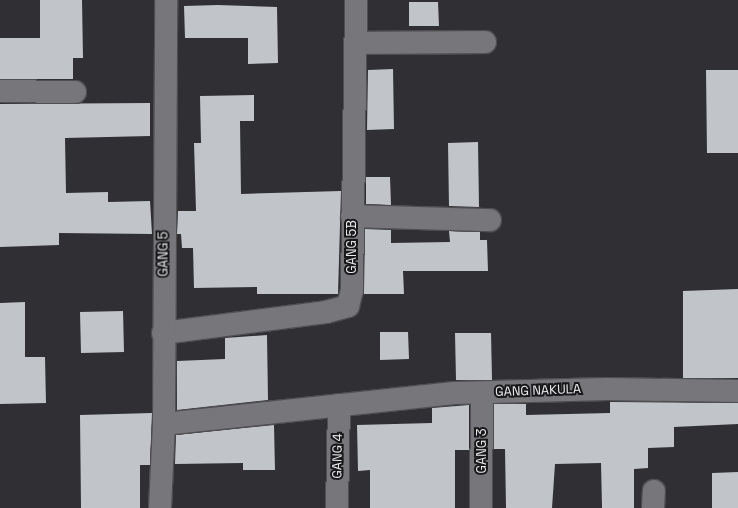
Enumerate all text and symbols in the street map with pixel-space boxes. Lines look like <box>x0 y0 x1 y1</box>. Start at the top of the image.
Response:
street label: GANG 5B <box>344 220 360 274</box>
street label: GANG 5 <box>156 231 172 277</box>
street label: GANG NAKULA <box>495 382 581 400</box>
street label: GANG 3 <box>474 428 490 474</box>
street label: GANG 4 <box>330 433 346 479</box>

